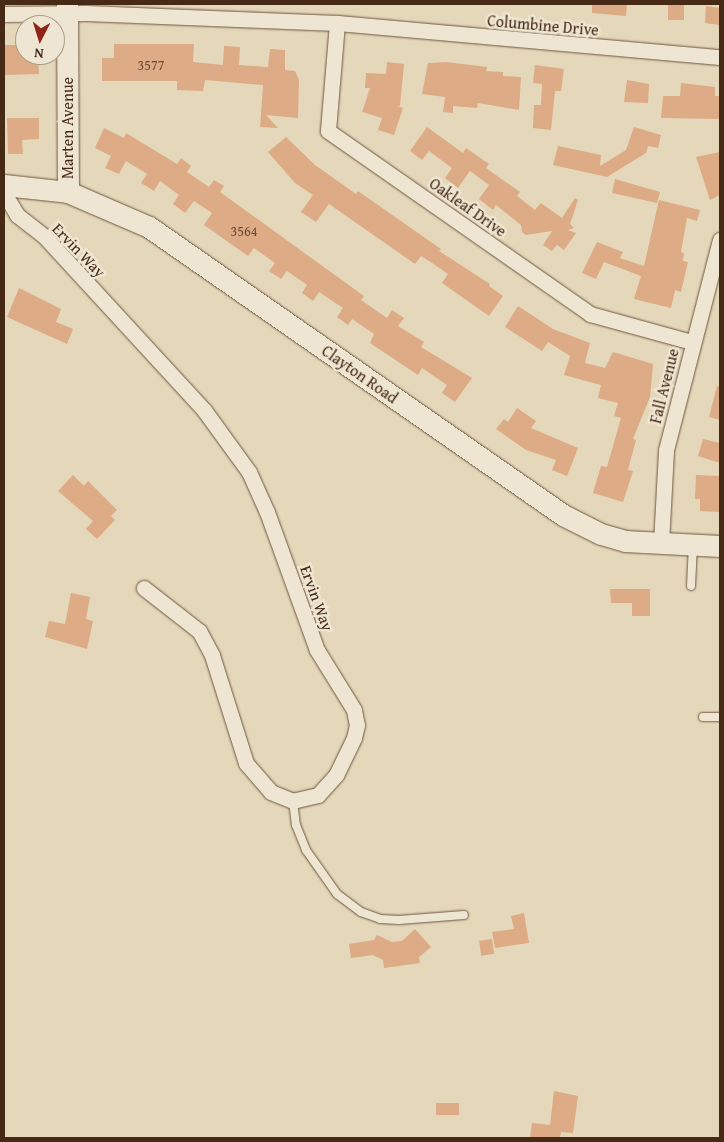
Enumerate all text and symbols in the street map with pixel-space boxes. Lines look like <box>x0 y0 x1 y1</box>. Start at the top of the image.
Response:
street label: Columbine Drive <box>486 11 600 39</box>
north arrow <box>15 15 65 65</box>
text: N <box>33 44 44 64</box>
house number: 3577 <box>138 57 164 73</box>
street label: Marten Avenue <box>57 77 77 179</box>
street label: Oakleaf Drive <box>426 173 510 241</box>
street label: Ervin Way <box>48 219 110 281</box>
house number: 3564 <box>231 223 257 239</box>
street label: Clayton Road <box>318 341 402 407</box>
street label: Fall Avenue <box>645 347 683 425</box>
street label: Ervin Way <box>296 563 338 633</box>

